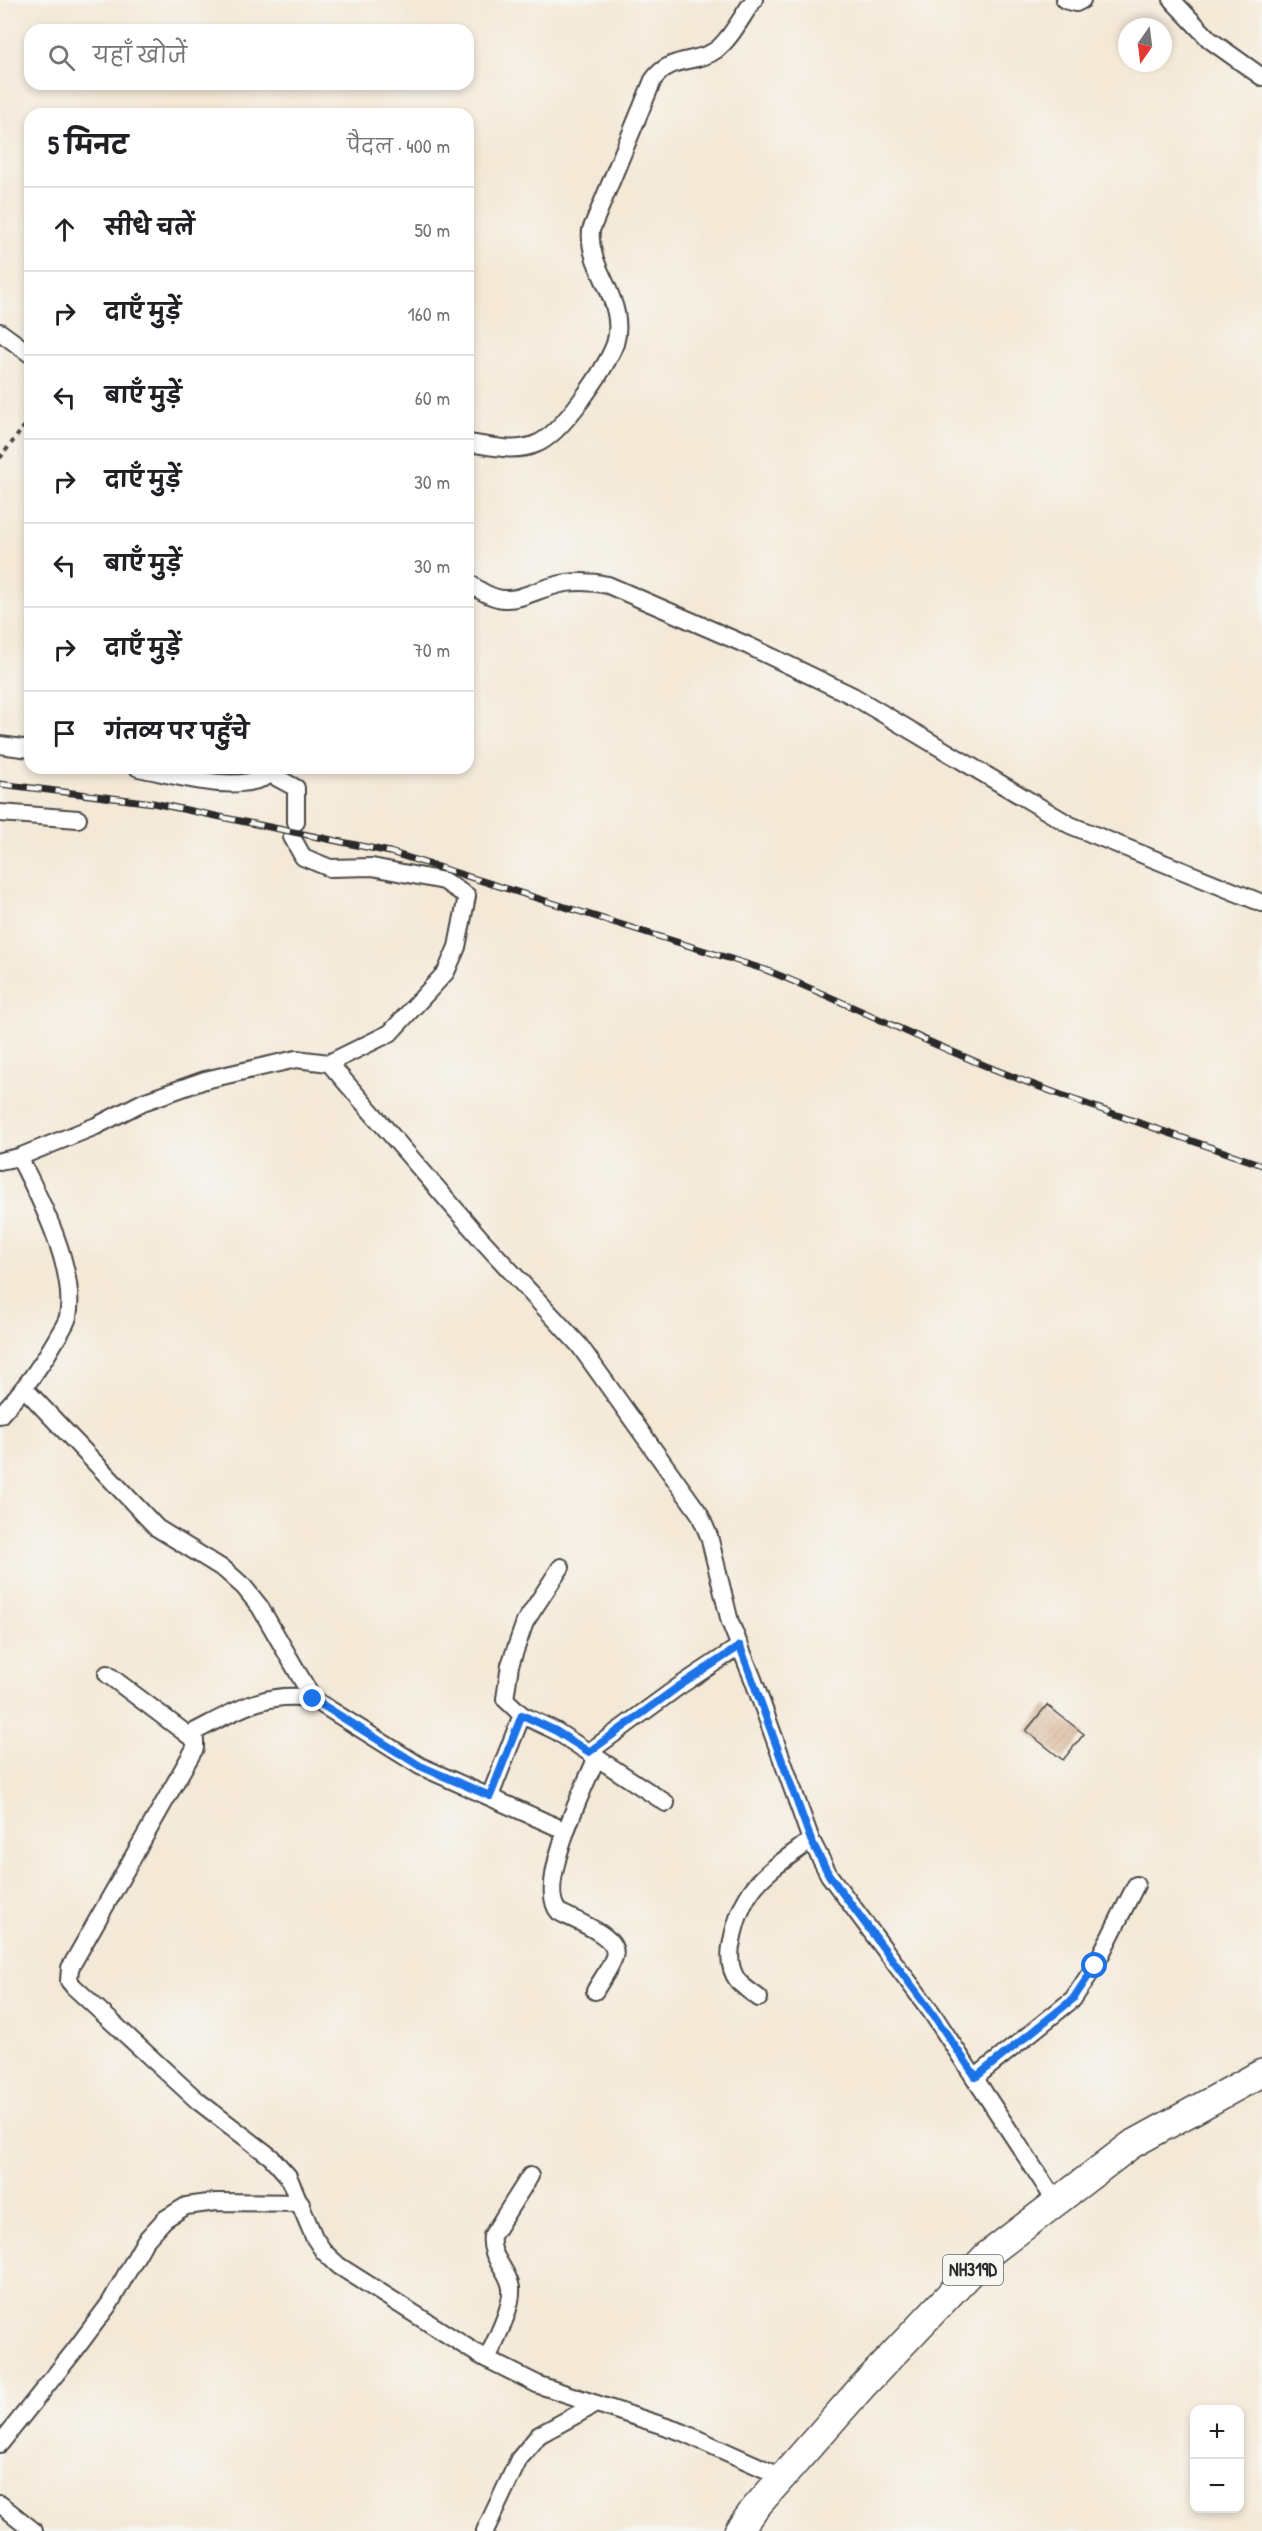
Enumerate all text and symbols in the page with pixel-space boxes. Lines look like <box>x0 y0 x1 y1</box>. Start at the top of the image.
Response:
north arrow <box>1118 18 1172 72</box>
search box <box>24 24 474 90</box>
text: यहाँ खोजें <box>93 40 187 70</box>
icon: search <box>45 41 78 74</box>
text: 5 मिनट <box>48 127 128 162</box>
text: पैदल · 400 m <box>347 132 450 159</box>
text: सीधे चलें <box>105 212 195 242</box>
icon: ahead <box>48 213 81 246</box>
text: 50 m <box>414 216 450 243</box>
text: दाएँ मुड़ें <box>105 296 181 326</box>
icon: right <box>48 297 81 330</box>
text: 160 m <box>408 300 450 327</box>
text: बाएँ मुड़ें <box>105 380 182 410</box>
icon: left <box>48 381 81 414</box>
text: 60 m <box>415 384 450 411</box>
text: दाएँ मुड़ें <box>105 464 181 494</box>
icon: right <box>48 465 81 498</box>
text: 30 m <box>414 468 450 495</box>
text: बाएँ मुड़ें <box>105 548 182 578</box>
icon: left <box>48 549 81 582</box>
text: 30 m <box>414 552 450 579</box>
text: दाएँ मुड़ें <box>105 632 181 662</box>
icon: right <box>48 633 81 666</box>
text: 70 m <box>413 636 450 663</box>
text: गंतव्य पर पहुँचे <box>105 716 249 746</box>
icon: arrive <box>48 717 81 750</box>
route end <box>299 1685 325 1711</box>
route start <box>1081 1952 1107 1978</box>
road number: NH319D <box>943 2255 1003 2285</box>
map controls <box>1190 2405 1244 2513</box>
button: + <box>1190 2405 1244 2459</box>
button: − <box>1190 2459 1244 2513</box>

